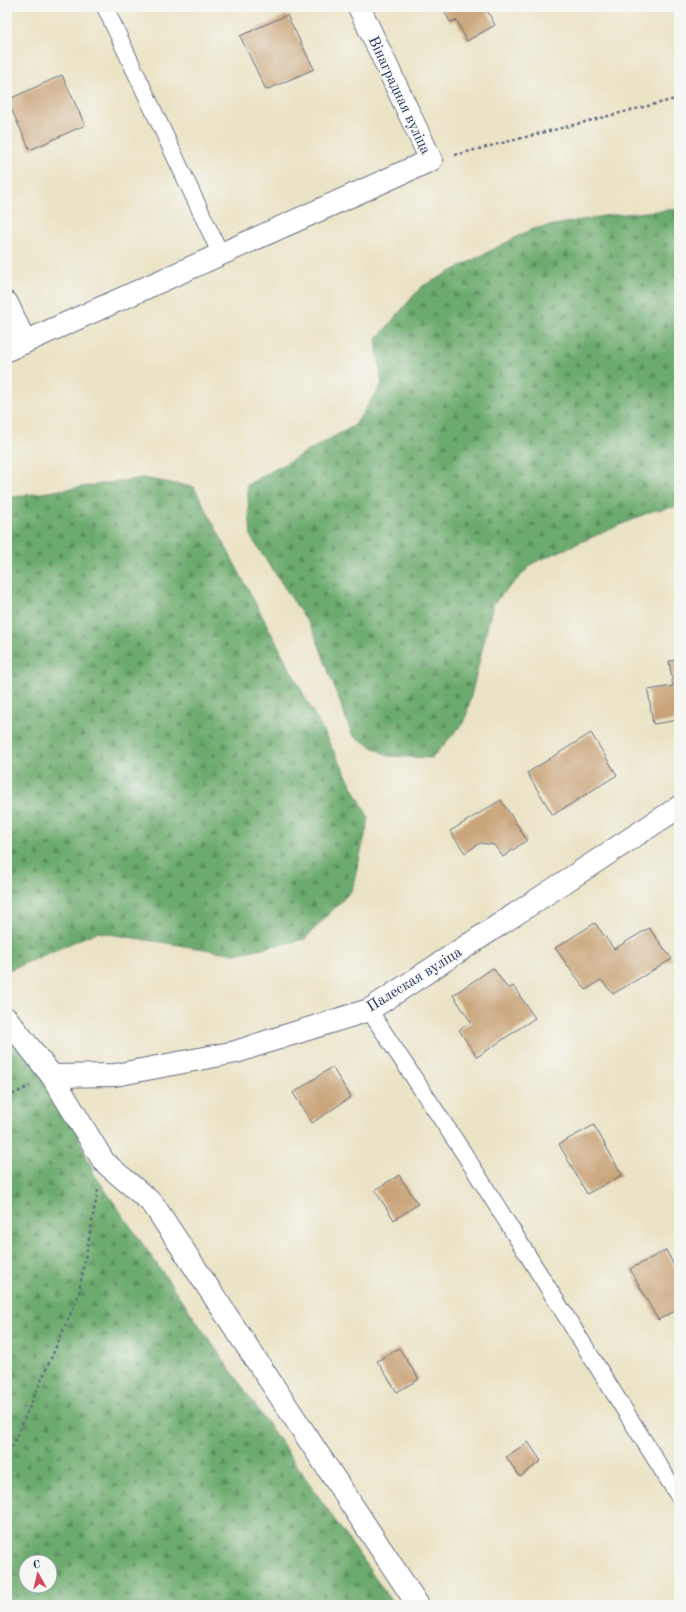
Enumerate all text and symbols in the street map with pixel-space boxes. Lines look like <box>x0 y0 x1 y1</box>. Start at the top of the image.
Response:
street label: Вінаградная вуліца <box>365 34 433 157</box>
street label: Палеская вуліца <box>365 945 465 1015</box>
north arrow <box>18 1554 58 1594</box>
text: С <box>32 1560 41 1572</box>

